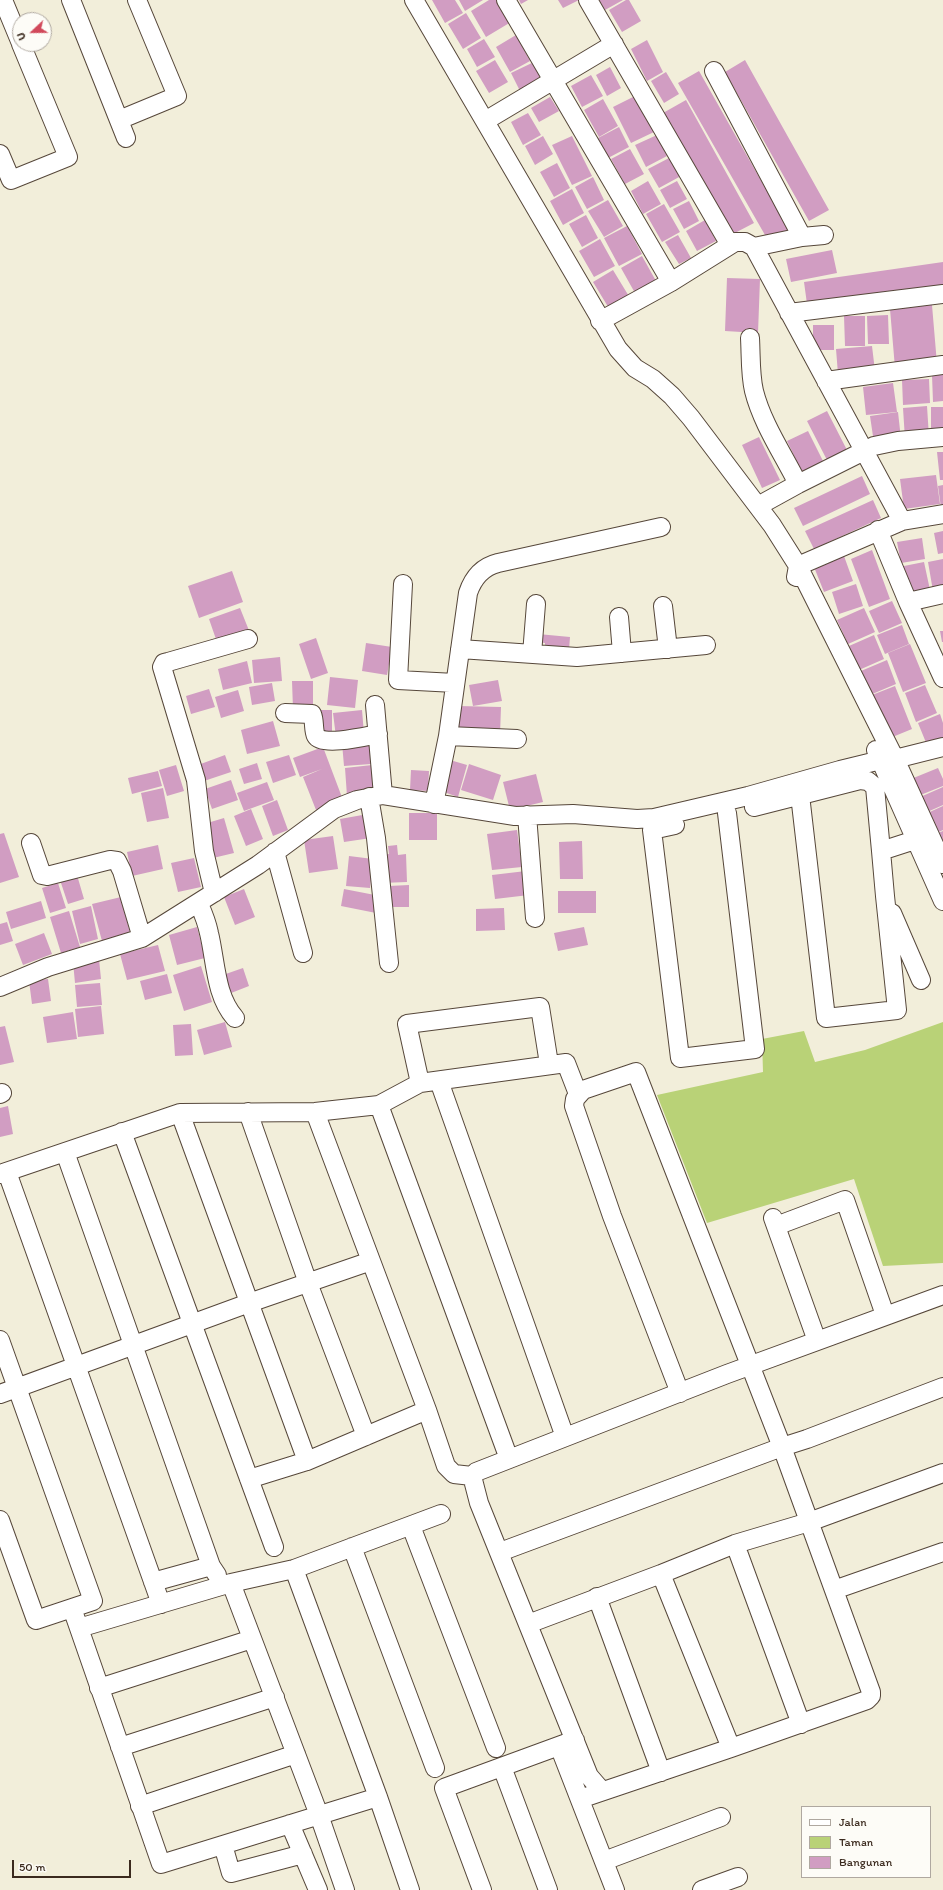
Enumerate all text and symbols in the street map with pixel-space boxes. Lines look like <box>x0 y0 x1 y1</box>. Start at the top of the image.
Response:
north arrow <box>12 12 52 52</box>
text: U <box>14 30 29 42</box>
legend <box>801 1806 931 1878</box>
text: Jalan <box>839 1815 867 1829</box>
text: Taman <box>839 1835 873 1849</box>
scale bar <box>14 1852 133 1878</box>
text: Bangunan <box>839 1855 892 1869</box>
text: 50 m <box>19 1860 45 1874</box>

